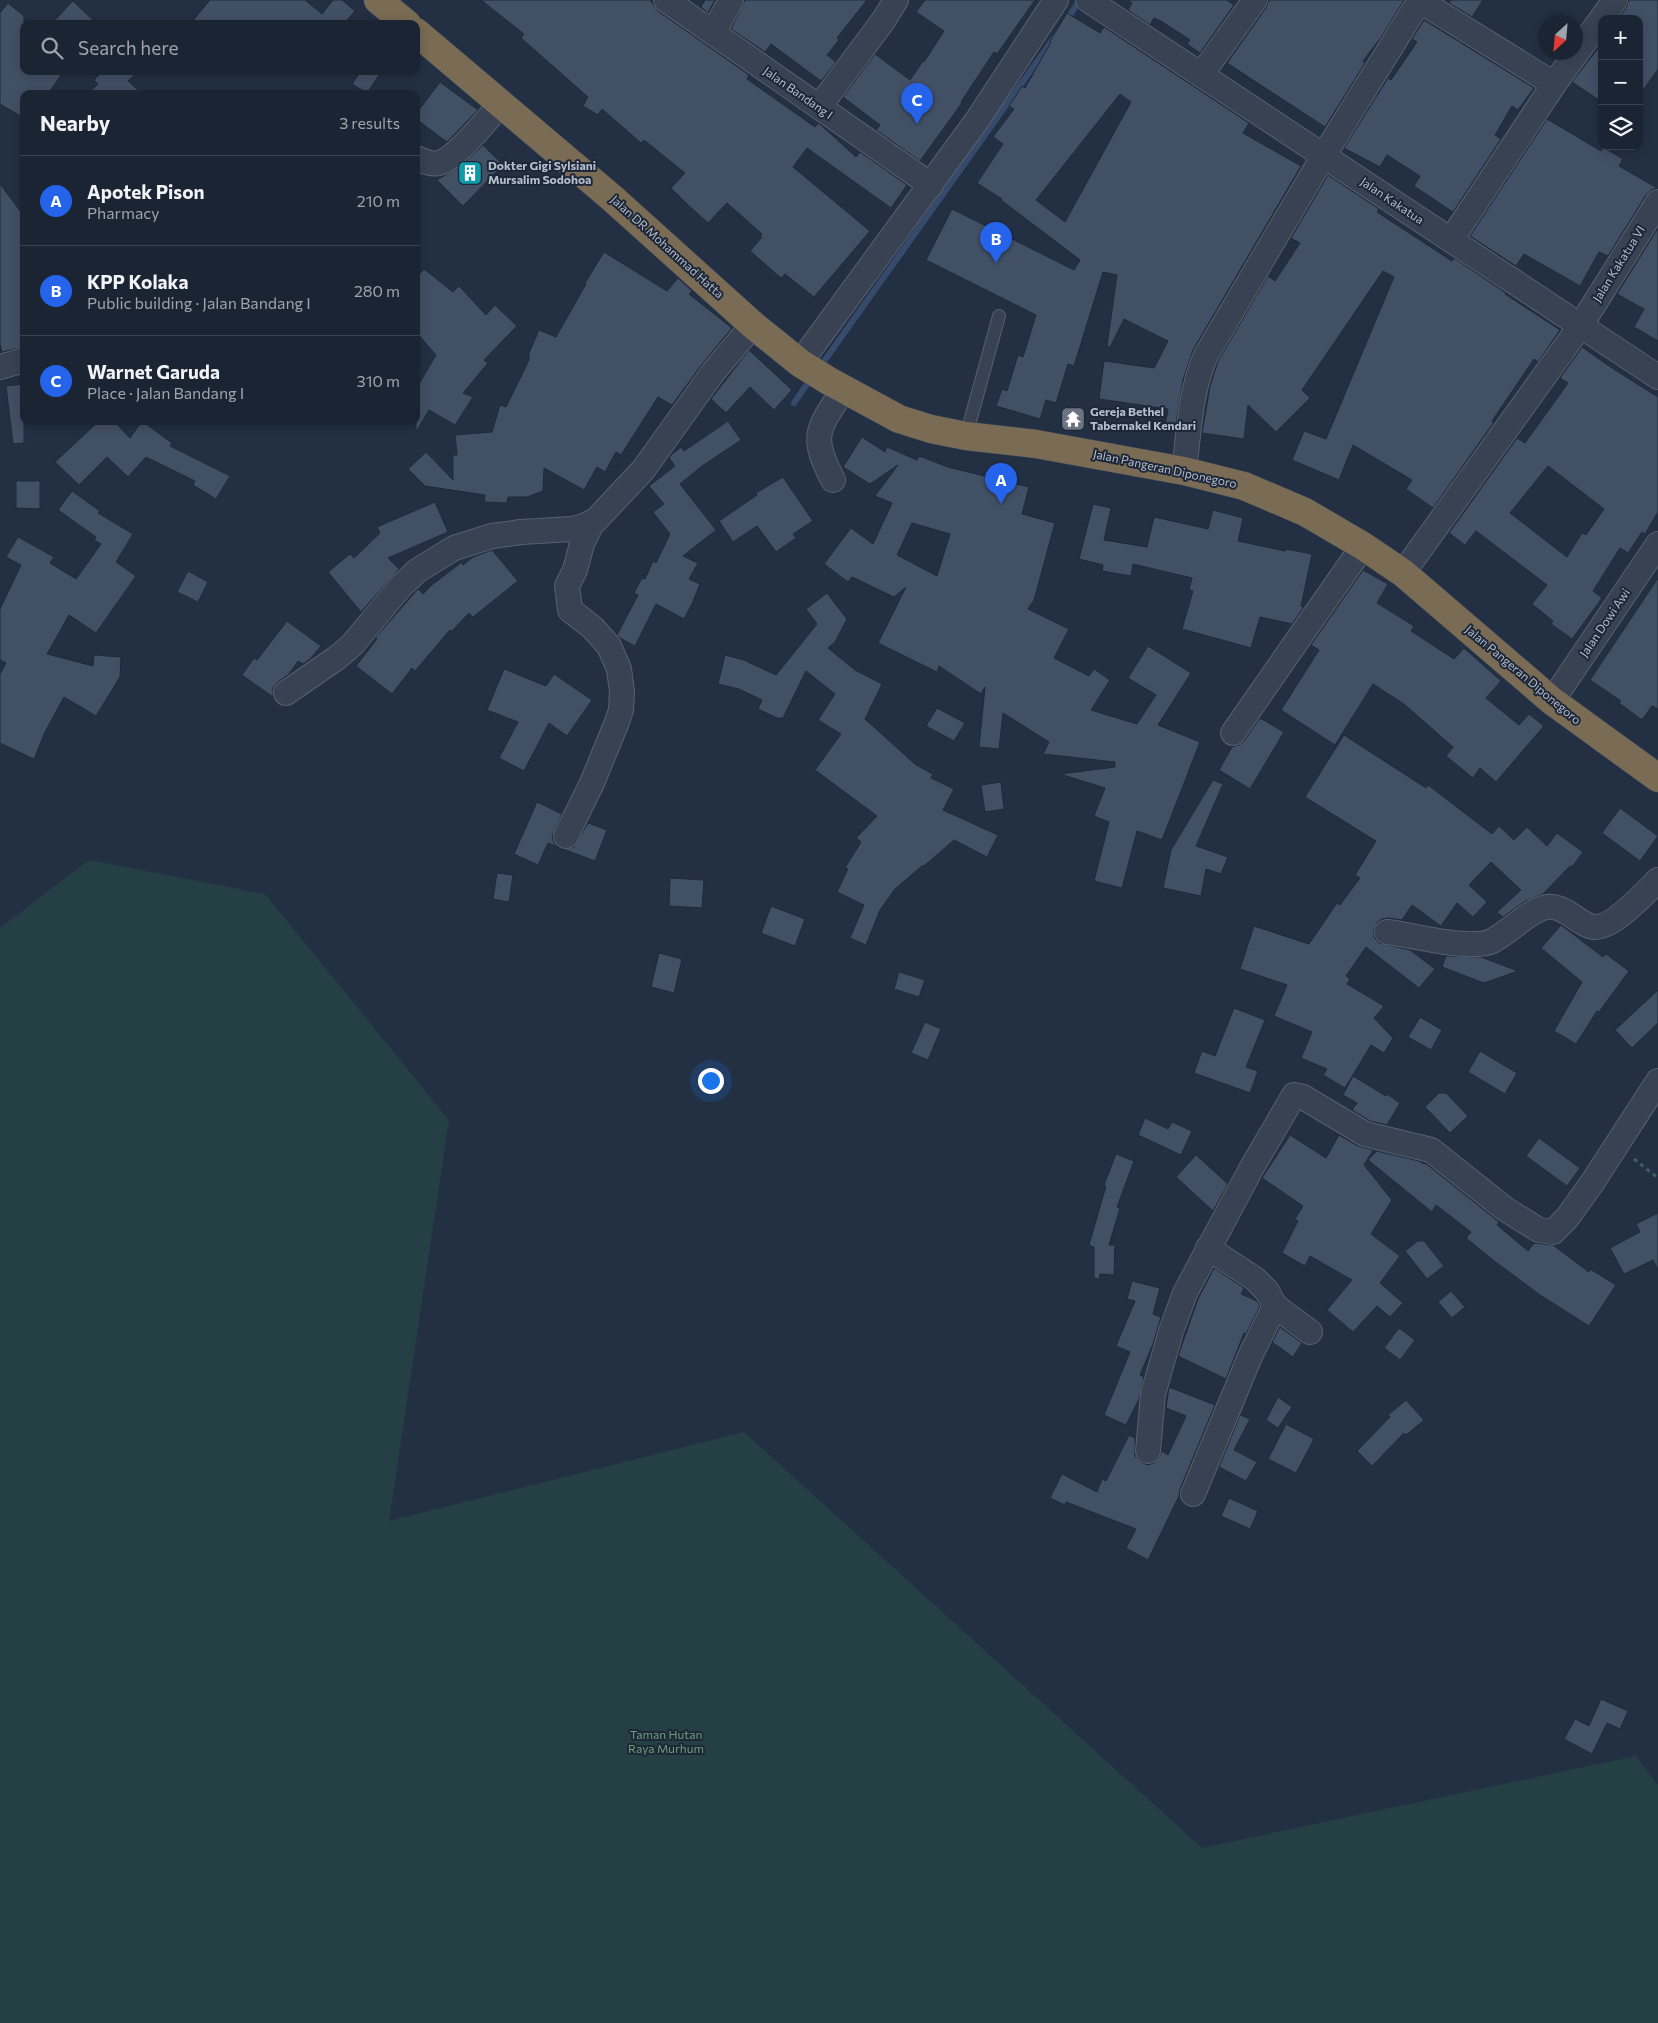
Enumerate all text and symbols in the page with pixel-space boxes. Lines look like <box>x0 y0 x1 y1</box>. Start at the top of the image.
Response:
north arrow <box>1538 15 1583 60</box>
map controls <box>1598 15 1643 150</box>
button: + <box>1598 15 1643 60</box>
search box <box>20 20 420 75</box>
icon: search <box>38 34 66 62</box>
text: Search here <box>78 36 178 59</box>
button: − <box>1598 60 1643 105</box>
street label: Jalan Bandang I <box>761 63 836 122</box>
pin: C <box>901 83 933 124</box>
button: layers <box>1598 105 1643 150</box>
text: Nearby <box>40 110 110 135</box>
text: 3 results <box>339 113 400 132</box>
place label: Dokter Gigi Sylsiani Mursalim Sodohoa <box>488 158 596 186</box>
building icon: Dokter Gigi Sylsiani Mursalim Sodohoa <box>457 160 483 186</box>
street label: Jalan Kakatua <box>1358 174 1427 227</box>
text: Apotek Pison <box>87 180 205 203</box>
text: A <box>50 191 62 210</box>
text: 210 m <box>357 191 400 210</box>
street label: Jalan DR Mohammad Hatta <box>608 192 727 301</box>
text: Pharmacy <box>87 203 160 222</box>
pin: B <box>980 222 1012 263</box>
street label: Jalan Kakatua VI <box>1589 223 1648 305</box>
text: KPP Kolaka <box>87 270 189 293</box>
text: B <box>51 281 61 300</box>
text: 280 m <box>354 281 400 300</box>
text: Public building · Jalan Bandang I <box>87 293 311 312</box>
text: Warnet Garuda <box>87 360 220 383</box>
text: C <box>51 371 61 390</box>
text: 310 m <box>357 371 400 390</box>
text: Place · Jalan Bandang I <box>87 383 244 402</box>
place label: Gereja Bethel Tabernakel Kendari <box>1090 404 1196 432</box>
temple icon: Gereja Bethel Tabernakel Kendari <box>1060 406 1086 432</box>
street label: Jalan Pangeran Diponegoro <box>1092 446 1238 491</box>
pin: A <box>985 463 1017 504</box>
street label: Jalan Dowi Awi <box>1576 586 1633 660</box>
street label: Jalan Pangeran Diponegoro <box>1462 622 1584 727</box>
your location <box>698 1068 724 1094</box>
park label: Taman Hutan Raya Murhum <box>628 1727 704 1755</box>

